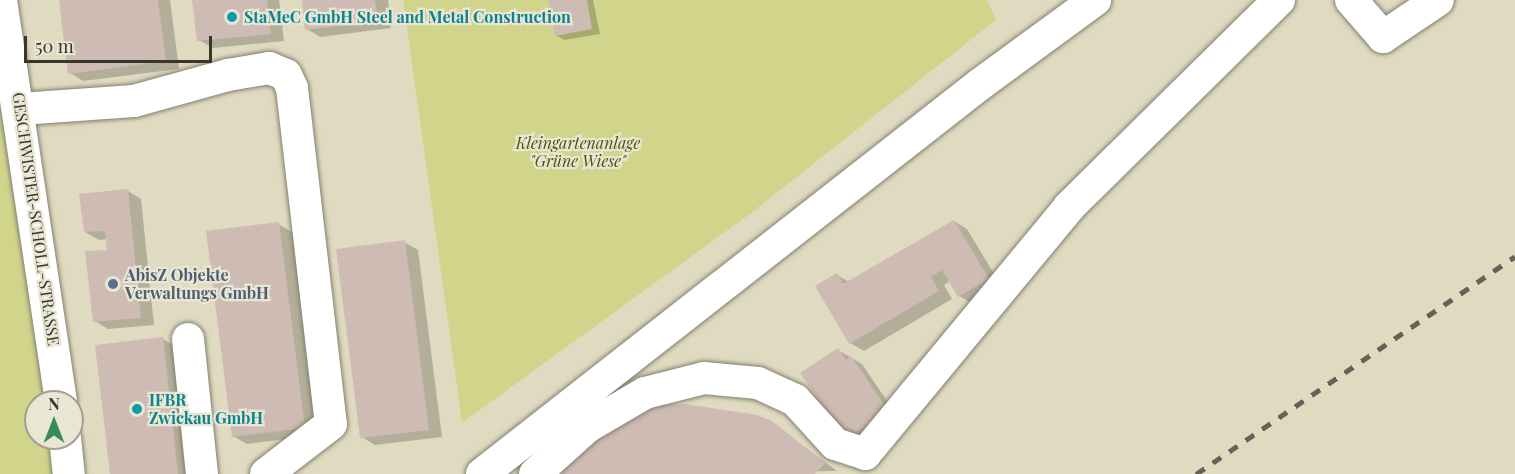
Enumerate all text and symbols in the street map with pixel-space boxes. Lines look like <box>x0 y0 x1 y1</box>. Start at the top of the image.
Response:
place label: StaMeC GmbH Steel and Metal Construction <box>244 7 571 27</box>
marker: StaMeC GmbH Steel and Metal Construction <box>225 10 239 24</box>
scale bar <box>27 24 214 62</box>
text: 50 m <box>35 34 74 58</box>
street label: GESCHWISTER-SCHOLL-STRASSE <box>9 91 63 347</box>
park label: Kleingartenanlage "Grüne Wiese" <box>516 133 640 171</box>
place label: AbisZ Objekte Verwaltungs GmbH <box>125 265 269 303</box>
marker: AbisZ Objekte Verwaltungs GmbH <box>106 277 120 291</box>
north arrow <box>24 390 84 450</box>
place label: IFBR Zwickau GmbH <box>149 390 263 428</box>
text: N <box>48 393 60 414</box>
marker: IFBR Zwickau GmbH <box>130 402 144 416</box>

